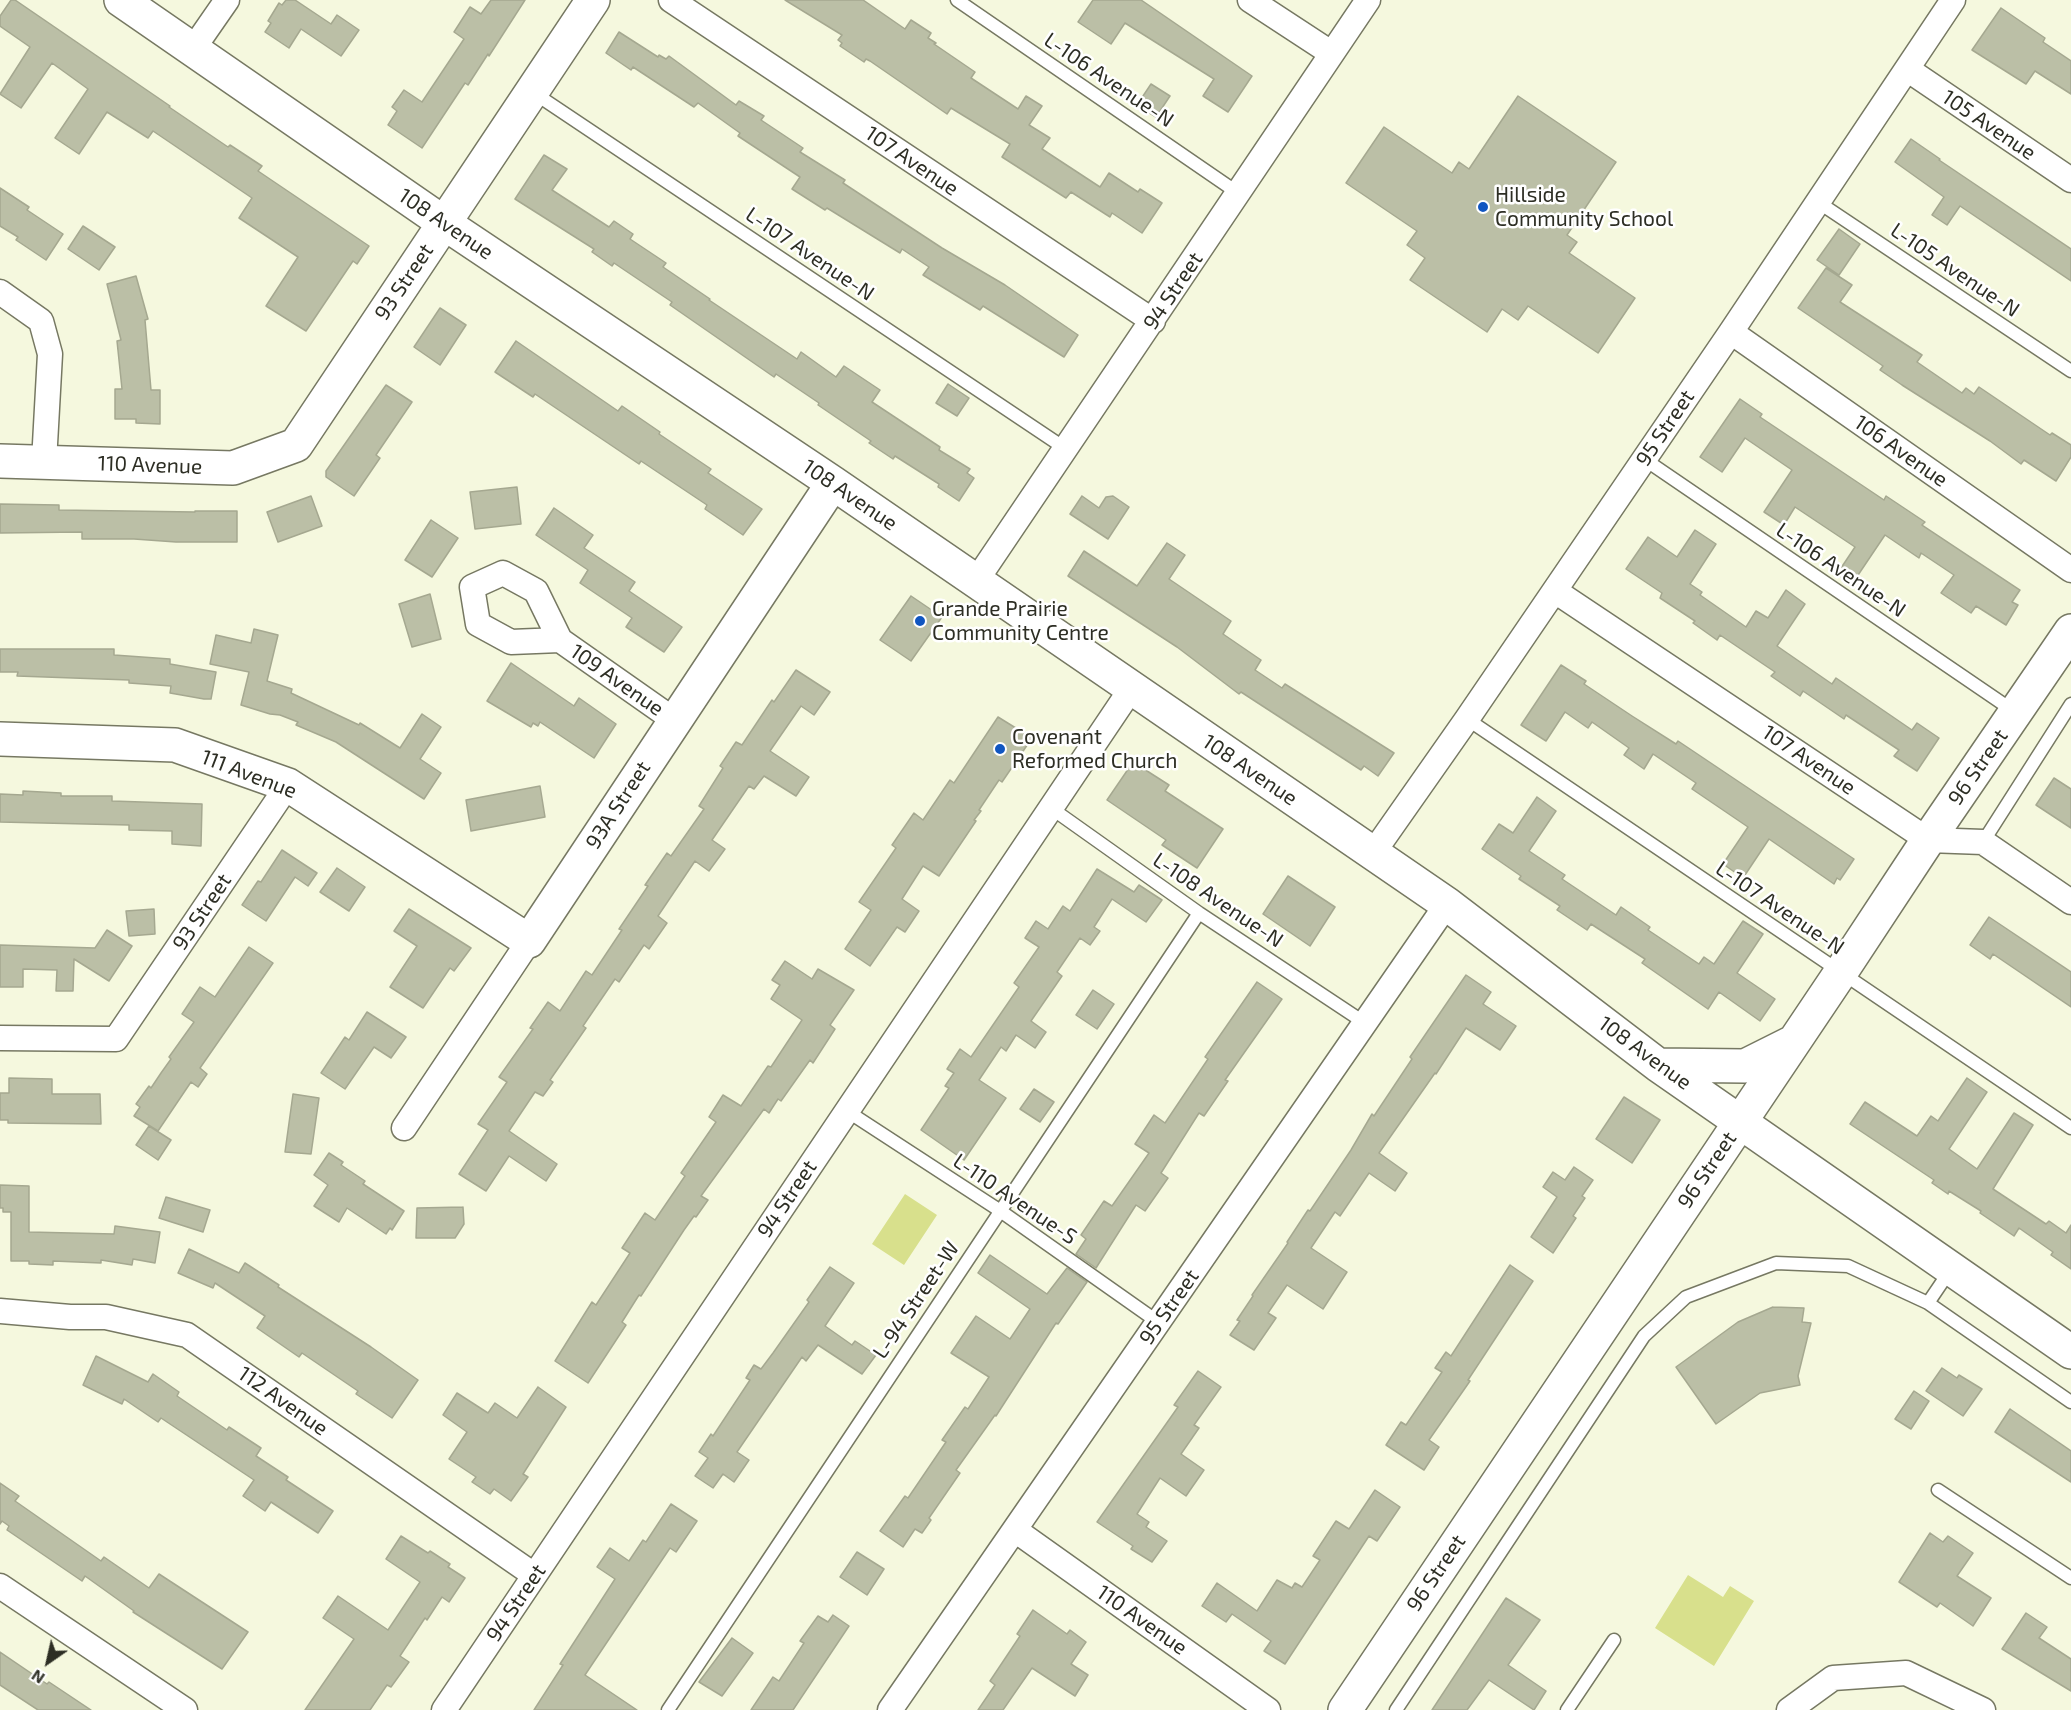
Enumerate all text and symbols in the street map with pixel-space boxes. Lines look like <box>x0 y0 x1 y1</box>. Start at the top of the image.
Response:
street label: L-106 Avenue-N <box>1039 27 1179 133</box>
street label: 105 Avenue <box>1937 85 2041 165</box>
street label: 107 Avenue <box>861 121 963 201</box>
place label: Hillside Community School <box>1495 182 1673 232</box>
street label: 108 Avenue <box>394 183 498 265</box>
marker: Hillside Community School <box>1476 200 1490 214</box>
street label: L-107 Avenue-N <box>741 202 879 306</box>
street label: L-105 Avenue-N <box>1886 218 2024 322</box>
street label: 93 Street <box>369 239 439 325</box>
street label: 94 Street <box>1138 247 1208 335</box>
street label: 95 Street <box>1630 385 1700 471</box>
street label: 106 Avenue <box>1850 410 1952 492</box>
street label: 110 Avenue <box>97 451 203 479</box>
street label: 108 Avenue <box>798 454 902 536</box>
street label: L-106 Avenue-N <box>1771 517 1911 623</box>
place label: Grande Prairie Community Centre <box>932 596 1109 646</box>
marker: Grande Prairie Community Centre <box>913 614 927 628</box>
street label: 109 Avenue <box>566 639 668 721</box>
street label: 107 Avenue <box>1758 720 1860 800</box>
place label: Covenant Reformed Church <box>1012 724 1177 774</box>
street label: 96 Street <box>1943 724 2013 810</box>
street label: 108 Avenue <box>1198 729 1302 811</box>
marker: Covenant Reformed Church <box>993 742 1007 756</box>
street label: 111 Avenue <box>198 744 300 804</box>
street label: 93A Street <box>580 756 656 854</box>
street label: L-108 Avenue-N <box>1148 847 1288 953</box>
street label: L-107 Avenue-N <box>1711 856 1849 960</box>
street label: 93 Street <box>167 869 237 955</box>
street label: 108 Avenue <box>1594 1011 1696 1095</box>
street label: 96 Street <box>1672 1127 1742 1213</box>
street label: L-110 Avenue-S <box>948 1148 1082 1250</box>
street label: 94 Street <box>752 1155 822 1243</box>
street label: L-94 Street-W <box>867 1236 965 1364</box>
street label: 95 Street <box>1134 1264 1204 1350</box>
street label: 112 Avenue <box>233 1361 333 1441</box>
street label: 96 Street <box>1401 1530 1471 1616</box>
street label: 94 Street <box>481 1559 551 1647</box>
street label: 110 Avenue <box>1092 1580 1192 1660</box>
north arrow <box>18 1632 78 1692</box>
text: N <box>28 1666 48 1688</box>

